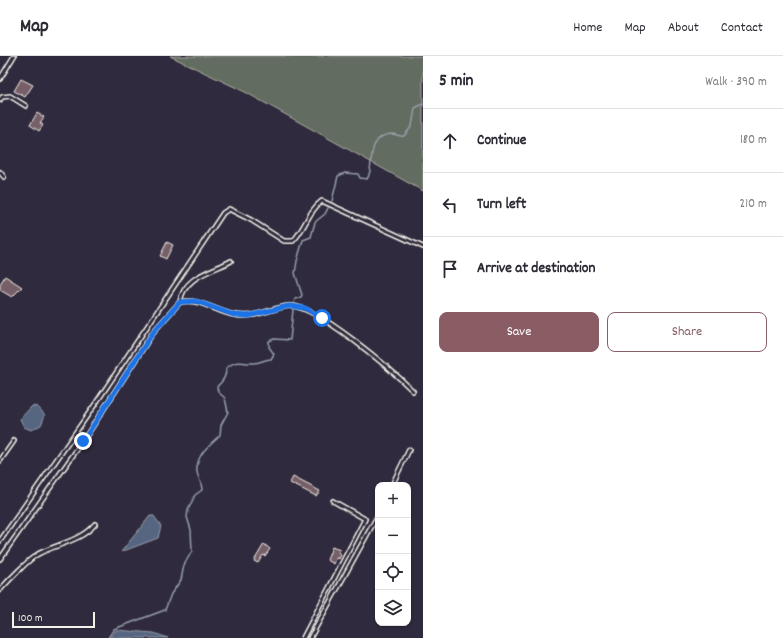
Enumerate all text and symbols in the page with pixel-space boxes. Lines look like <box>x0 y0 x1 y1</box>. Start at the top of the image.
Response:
text: Map <box>20 14 49 41</box>
text: Home <box>573 18 602 38</box>
text: Map <box>624 18 646 38</box>
text: About <box>668 18 699 38</box>
text: Contact <box>721 18 763 38</box>
text: 5 min <box>439 70 473 94</box>
text: Walk · 390 m <box>705 73 767 92</box>
icon: ahead <box>439 130 461 152</box>
text: Continue <box>477 130 526 152</box>
text: 180 m <box>740 131 767 150</box>
icon: left <box>439 194 461 216</box>
text: Turn left <box>477 194 526 216</box>
text: 210 m <box>739 195 767 214</box>
icon: arrive <box>439 258 461 280</box>
text: Arrive at destination <box>477 258 595 280</box>
route start <box>313 309 331 327</box>
button: Save <box>439 312 599 352</box>
button: Share <box>607 312 767 352</box>
route end <box>74 432 92 450</box>
map controls <box>375 482 411 626</box>
button: + <box>375 482 411 518</box>
button: − <box>375 518 411 554</box>
button: locate <box>375 554 411 590</box>
button: layers <box>375 590 411 626</box>
scale bar <box>12 610 95 629</box>
text: 100 m <box>18 611 42 627</box>

